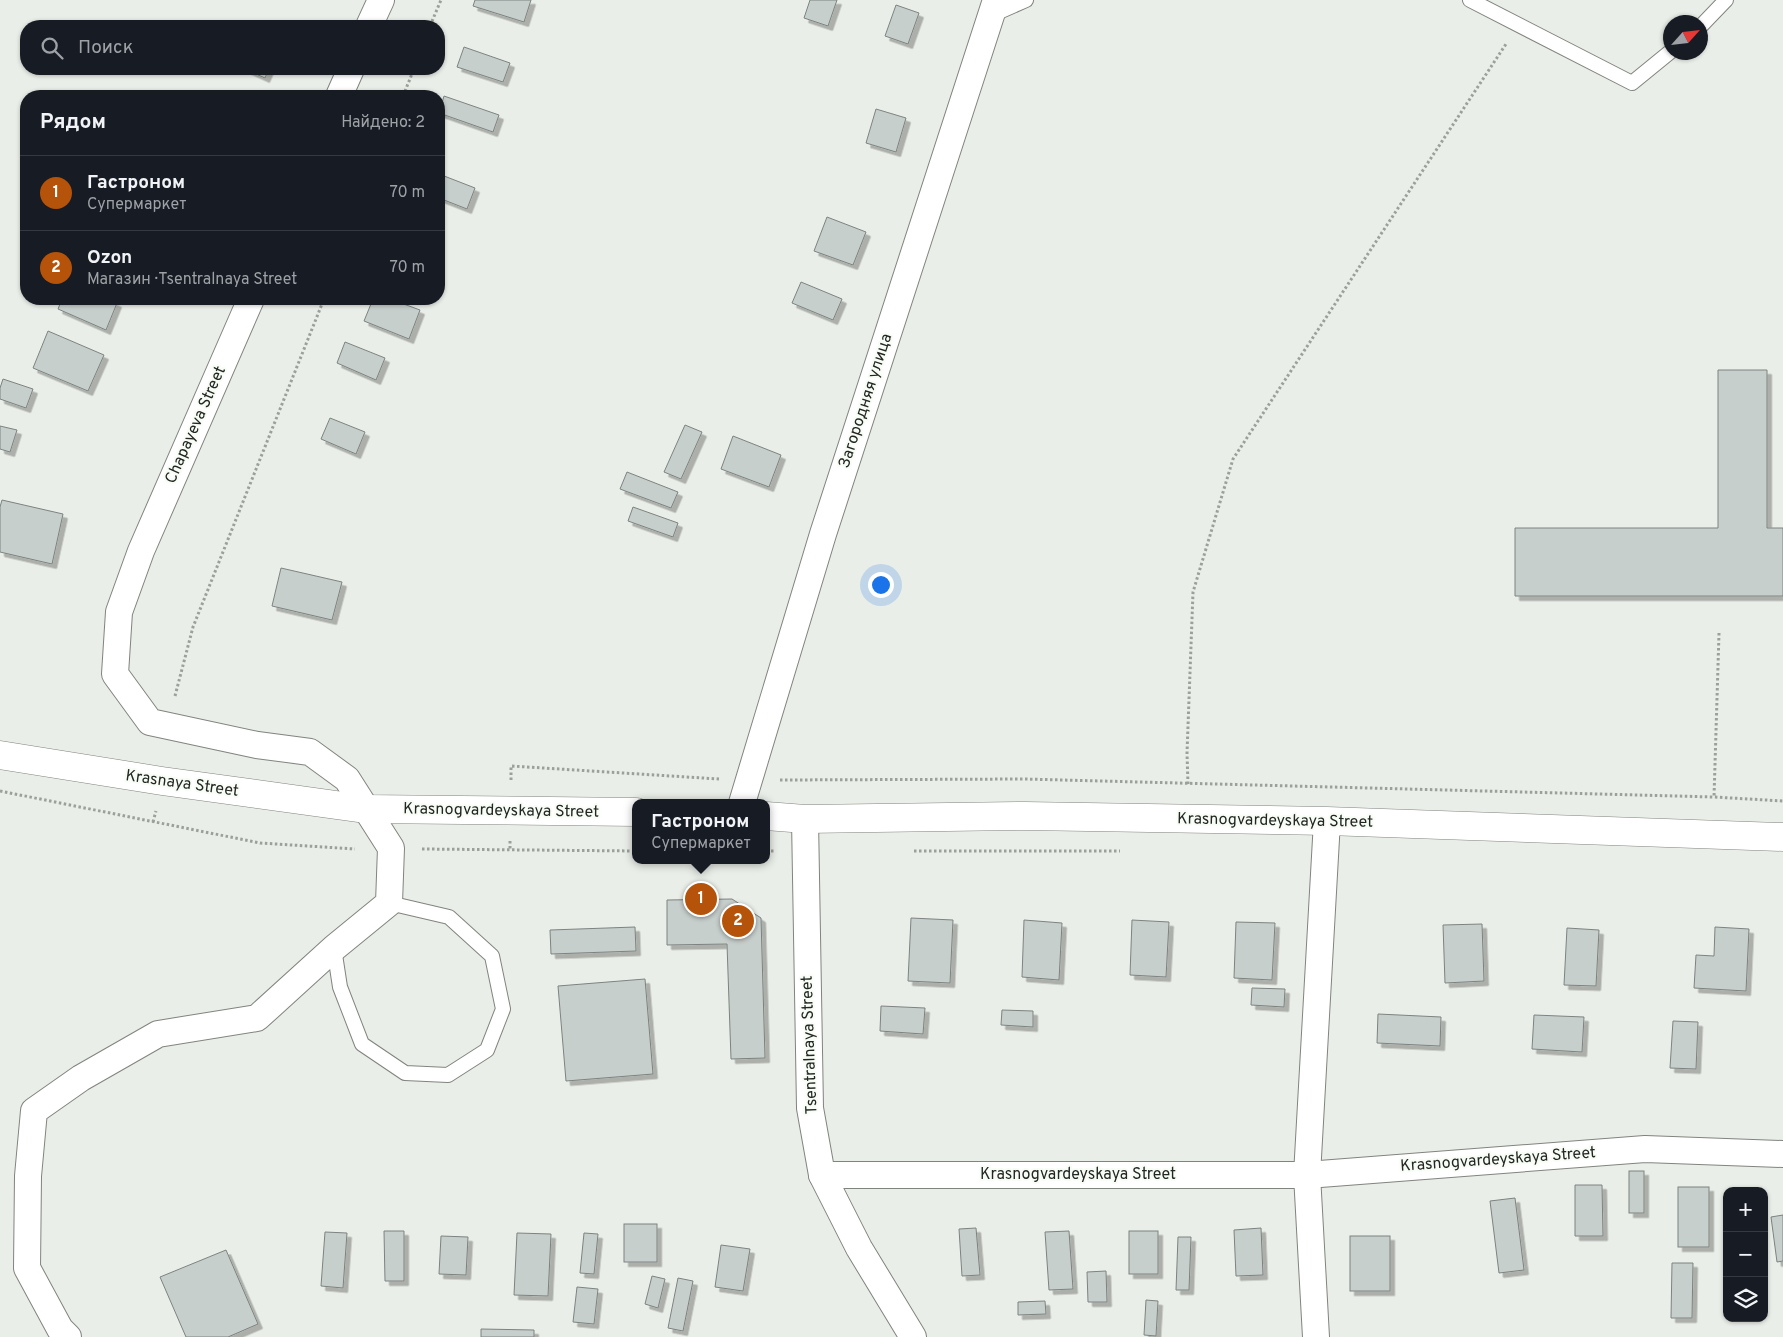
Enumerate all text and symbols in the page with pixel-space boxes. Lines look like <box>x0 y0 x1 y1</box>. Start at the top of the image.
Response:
north arrow <box>1663 15 1708 60</box>
search box <box>20 20 445 75</box>
icon: search <box>38 34 66 62</box>
text: Поиск <box>78 36 134 60</box>
text: Рядом <box>40 109 106 136</box>
text: Найдено: 2 <box>341 113 425 133</box>
text: Гастроном <box>87 171 185 195</box>
text: 1 <box>53 183 59 203</box>
text: 70 m <box>390 183 425 203</box>
text: Супермаркет <box>87 195 187 215</box>
text: Ozon <box>87 246 132 270</box>
text: 2 <box>51 258 61 278</box>
text: 70 m <box>390 258 425 278</box>
text: Магазин · Tsentralnaya Street <box>87 270 297 290</box>
street label: Загородняя улица <box>835 331 897 471</box>
street label: Chapayeva Street <box>161 363 231 487</box>
your location <box>868 572 894 598</box>
street label: Krasnaya Street <box>124 766 240 802</box>
street label: Krasnogvardeyskaya Street <box>403 799 599 823</box>
popup <box>632 799 770 864</box>
street label: Krasnogvardeyskaya Street <box>1177 809 1373 833</box>
text: Гастроном <box>651 810 749 834</box>
text: Супермаркет <box>651 834 751 854</box>
pin: 1 <box>685 880 717 918</box>
pin: 2 <box>722 902 754 940</box>
street label: Tsentralnaya Street <box>798 975 822 1115</box>
street label: Krasnogvardeyskaya Street <box>1400 1143 1596 1177</box>
street label: Krasnogvardeyskaya Street <box>980 1165 1176 1185</box>
map controls <box>1723 1187 1768 1322</box>
button: + <box>1723 1187 1768 1232</box>
button: − <box>1723 1232 1768 1277</box>
button: layers <box>1723 1277 1768 1322</box>

